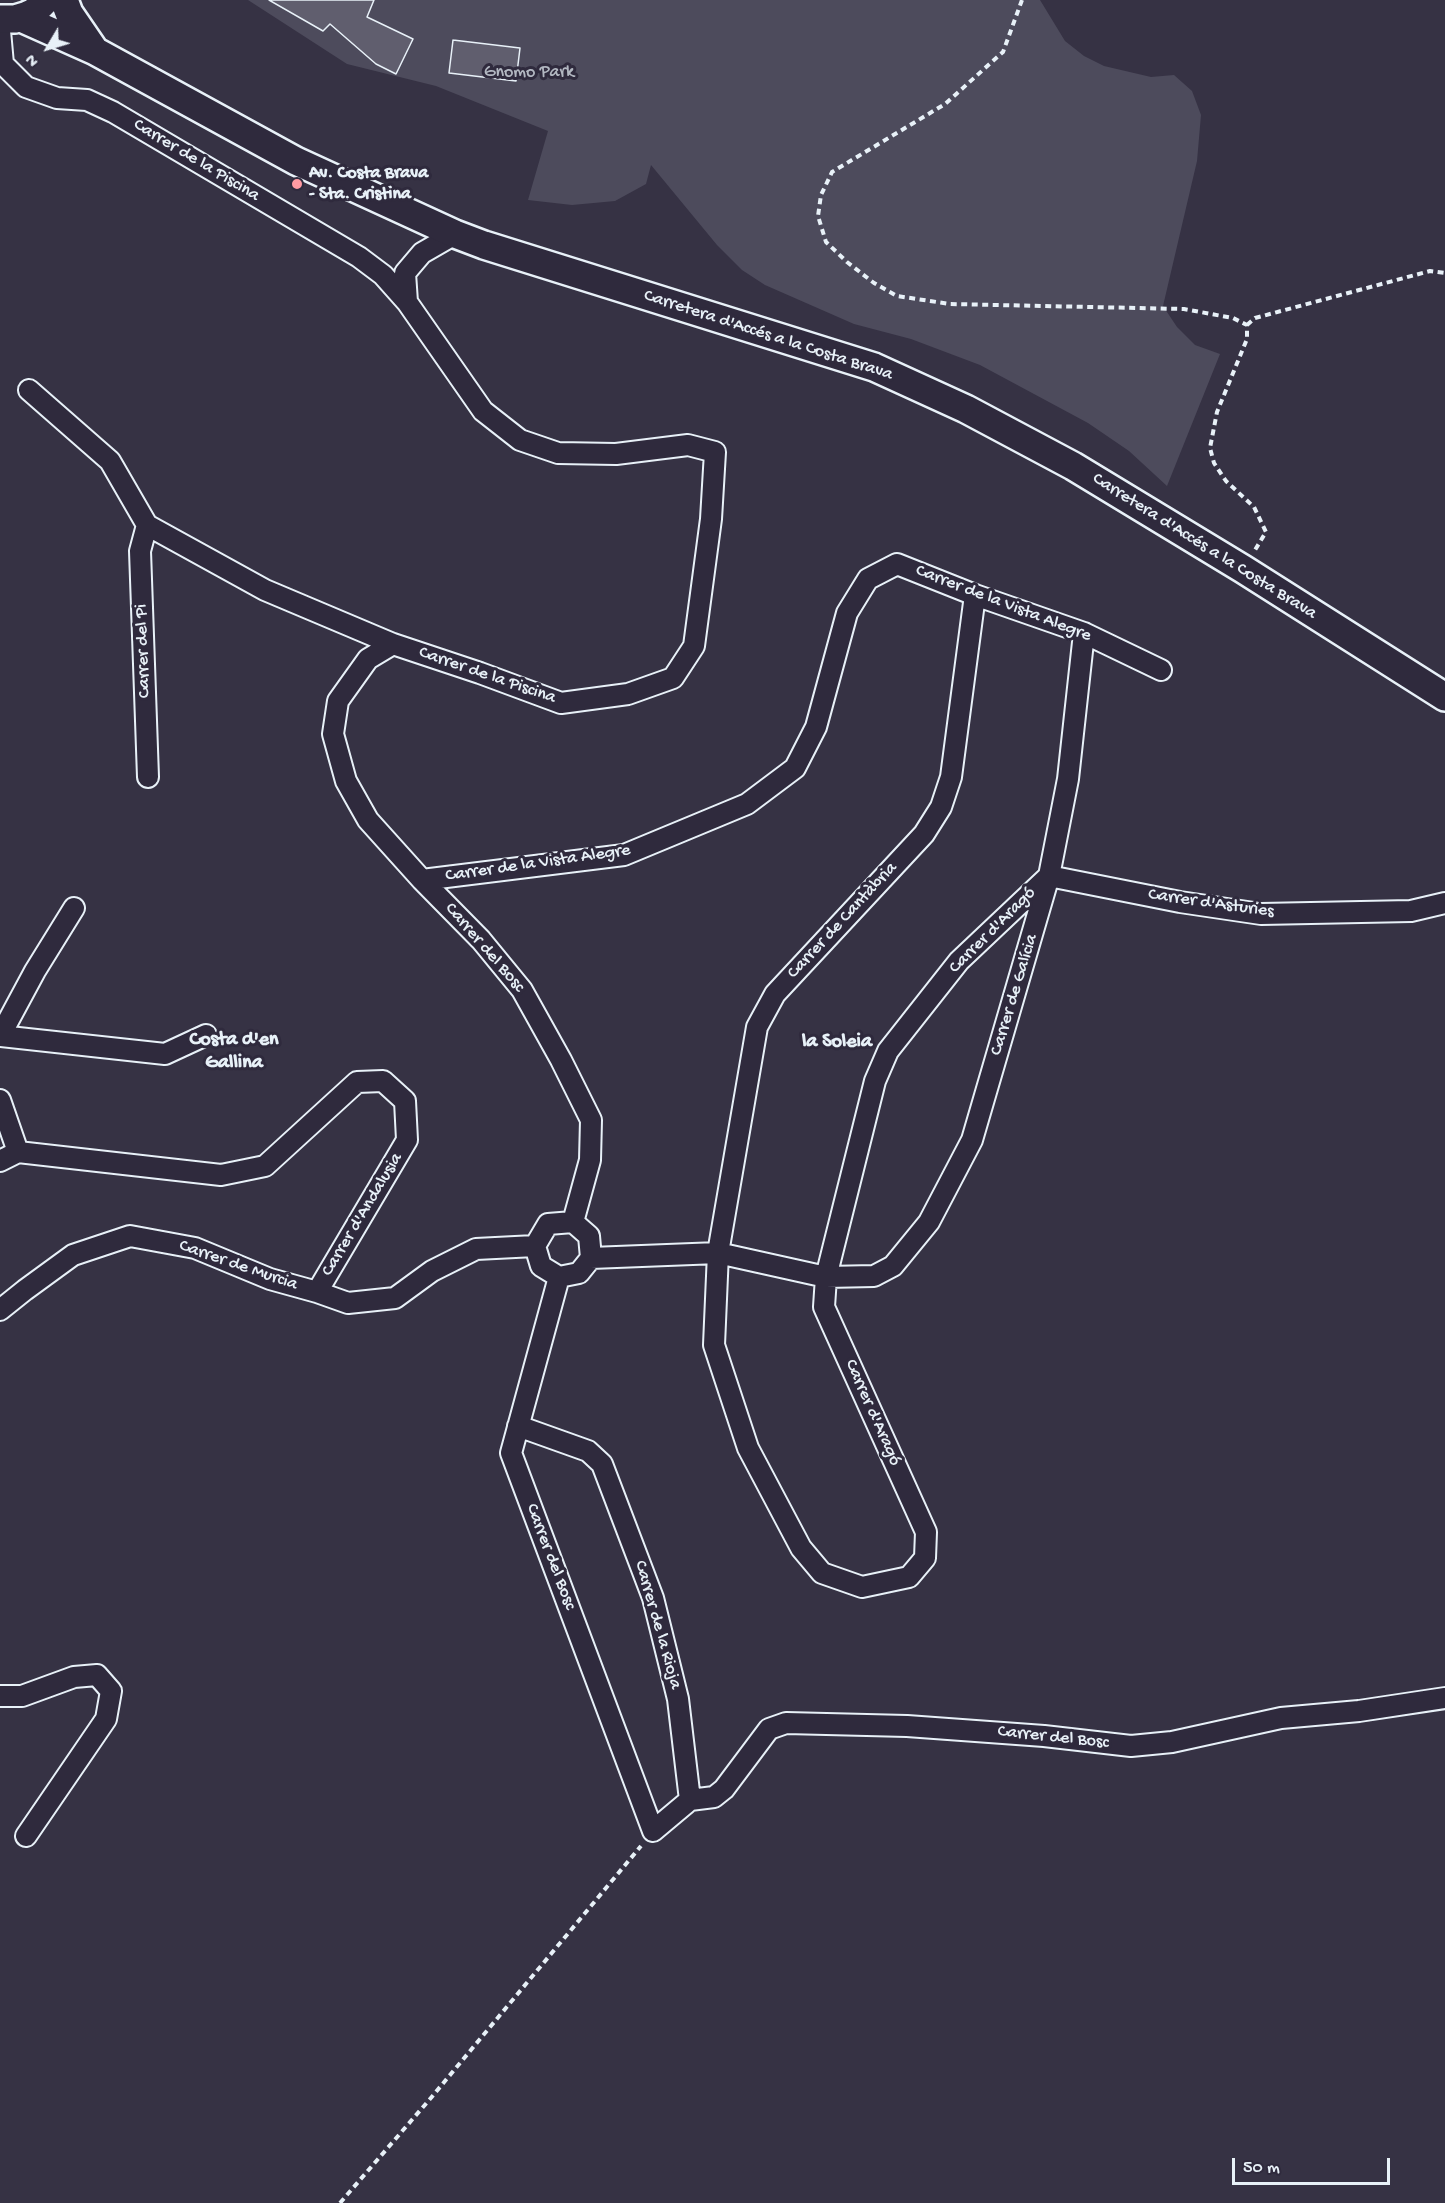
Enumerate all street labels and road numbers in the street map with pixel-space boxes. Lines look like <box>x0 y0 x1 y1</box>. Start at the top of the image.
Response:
street label: Carrer de la Piscina <box>129 115 263 207</box>
street label: Carretera d'Accés a la Costa Brava <box>641 285 895 387</box>
street label: Carretera d'Accés a la Costa Brava <box>1088 469 1320 625</box>
street label: Carrer de la Vista Alegre <box>912 560 1094 648</box>
street label: Carrer del Pi <box>132 603 156 699</box>
street label: Carrer de la Piscina <box>416 642 558 710</box>
street label: Carrer de la Vista Alegre <box>444 840 632 888</box>
street label: Carrer de Cantàbria <box>783 858 903 984</box>
street label: Carrer d'Aragó <box>945 883 1041 979</box>
street label: Carrer d'Asturies <box>1147 884 1275 924</box>
street label: Carrer del Bosc <box>439 899 529 997</box>
street label: Carrer de Galícia <box>986 932 1044 1058</box>
street label: Carrer d'Andalusia <box>318 1149 408 1281</box>
street label: Carrer de Murcia <box>176 1236 300 1296</box>
street label: Carrer d'Aragó <box>839 1356 905 1470</box>
street label: Carrer del Bosc <box>520 1501 580 1613</box>
street label: Carrer de la Rioja <box>628 1558 686 1692</box>
street label: Carrer del Bosc <box>996 1721 1110 1755</box>

